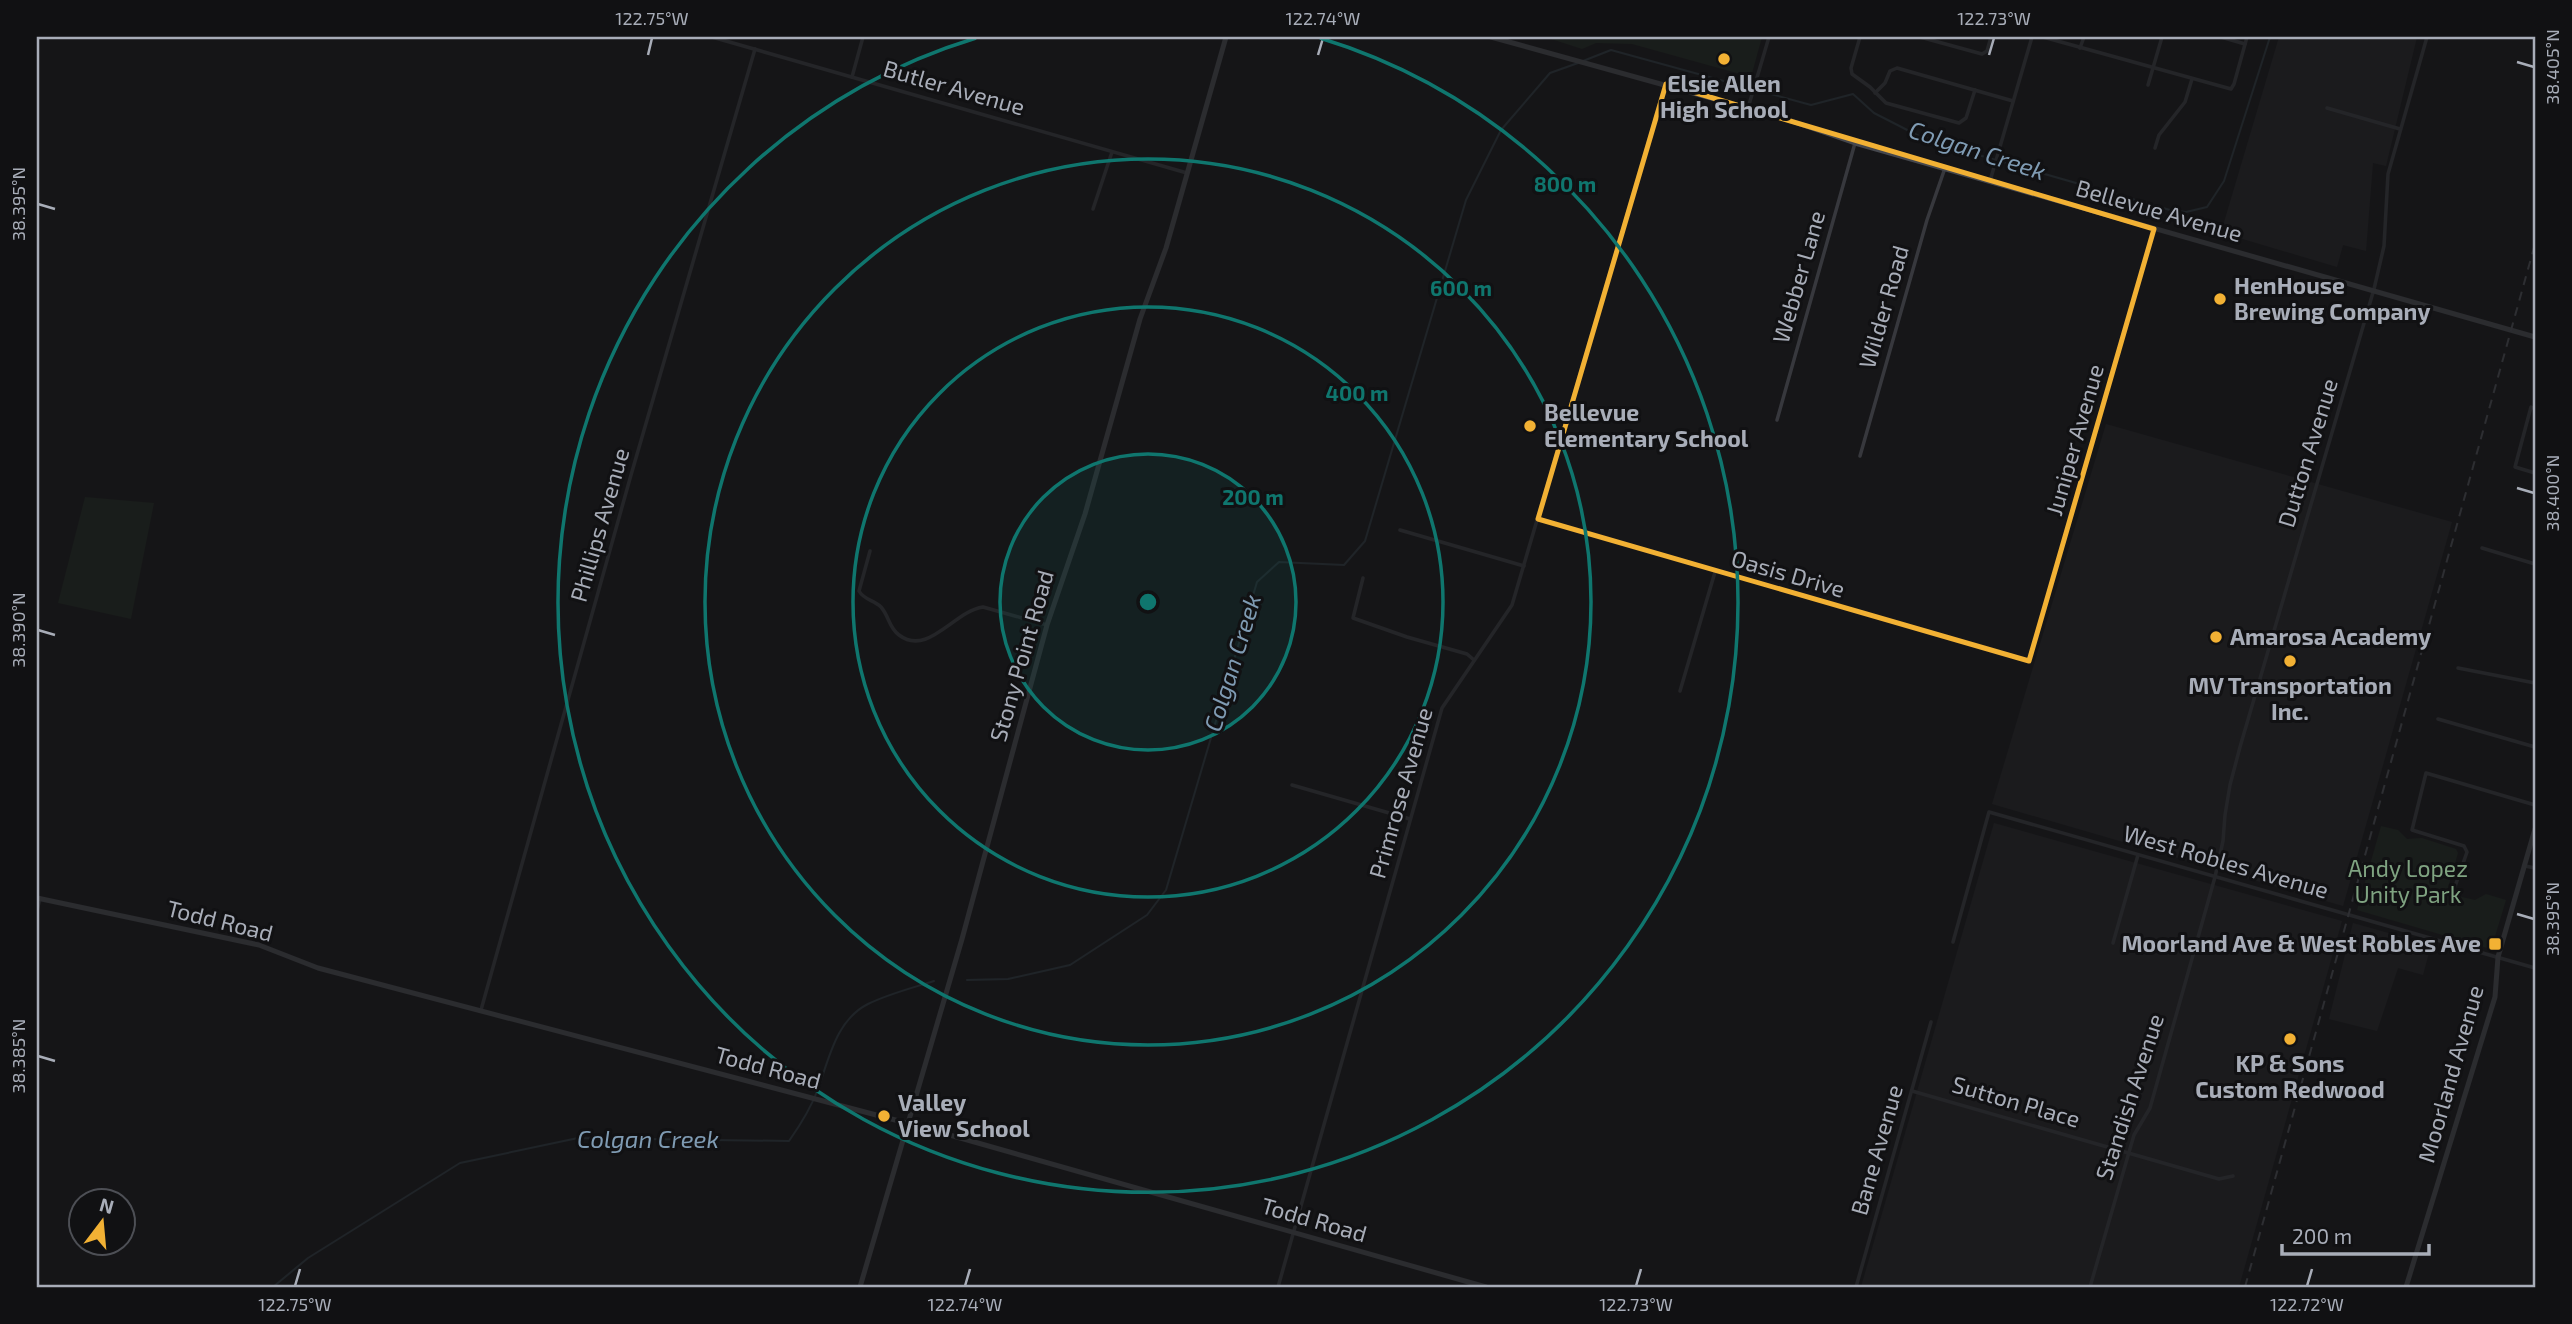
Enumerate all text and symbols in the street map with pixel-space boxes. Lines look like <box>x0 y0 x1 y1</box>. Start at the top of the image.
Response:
text: 122.75°W <box>615 7 689 29</box>
text: 122.74°W <box>1286 7 1360 29</box>
text: 122.73°W <box>1957 7 2031 29</box>
text: 38.405°N <box>2541 29 2563 105</box>
marker: Elsie Allen High School <box>1716 51 1732 67</box>
street label: Butler Avenue <box>880 53 1028 121</box>
place label: Elsie Allen High School <box>1660 69 1788 123</box>
water label: Colgan Creek <box>1905 114 2049 185</box>
text: 38.395°N <box>7 167 29 241</box>
text: 800 m <box>1534 171 1596 196</box>
street label: Bellevue Avenue <box>2073 173 2246 247</box>
street label: Webber Lane <box>1766 207 1830 346</box>
street label: Wilder Road <box>1852 242 1914 371</box>
place label: HenHouse Brewing Company <box>2234 271 2430 325</box>
text: 600 m <box>1430 275 1492 300</box>
marker: HenHouse Brewing Company <box>2212 291 2228 307</box>
street label: Juniper Avenue <box>2039 361 2109 519</box>
street label: Dutton Avenue <box>2271 375 2343 530</box>
text: 400 m <box>1326 380 1388 405</box>
place label: Bellevue Elementary School <box>1544 398 1749 452</box>
marker: Bellevue Elementary School <box>1522 418 1538 434</box>
street label: Phillips Avenue <box>564 445 634 605</box>
text: 38.400°N <box>2541 455 2563 531</box>
text: 200 m <box>1222 484 1284 509</box>
street label: Oasis Drive <box>1728 543 1848 603</box>
street label: Stony Point Road <box>983 567 1059 745</box>
centre of rings <box>1136 590 1160 614</box>
water label: Colgan Creek <box>1197 590 1266 735</box>
text: 38.390°N <box>7 592 29 668</box>
place label: Amarosa Academy <box>2230 622 2431 650</box>
marker: Amarosa Academy <box>2208 629 2224 645</box>
marker: MV Transportation Inc. <box>2282 653 2298 669</box>
place label: MV Transportation Inc. <box>2188 671 2392 725</box>
street label: Primrose Avenue <box>1362 704 1438 881</box>
street label: West Robles Avenue <box>2120 818 2332 904</box>
park label: Andy Lopez Unity Park <box>2348 854 2468 908</box>
text: 38.395°N <box>2541 882 2563 956</box>
street label: Todd Road <box>164 893 276 947</box>
place label: Moorland Ave & West Robles Ave <box>2122 929 2481 957</box>
marker: Moorland Ave & West Robles Ave <box>2487 936 2503 952</box>
street label: Moorland Avenue <box>2411 982 2489 1166</box>
street label: Standish Avenue <box>2089 1010 2169 1183</box>
text: 38.385°N <box>7 1019 29 1093</box>
marker: KP & Sons Custom Redwood <box>2282 1031 2298 1047</box>
street label: Todd Road <box>712 1039 824 1095</box>
place label: KP & Sons Custom Redwood <box>2195 1049 2385 1103</box>
street label: Sutton Place <box>1949 1069 2083 1133</box>
street label: Bane Avenue <box>1844 1081 1908 1218</box>
place label: Valley View School <box>898 1088 1030 1142</box>
marker: Valley View School <box>876 1108 892 1124</box>
water label: Colgan Creek <box>577 1124 719 1153</box>
north arrow <box>66 1188 136 1258</box>
street label: Todd Road <box>1258 1191 1370 1247</box>
text: N <box>97 1192 117 1218</box>
scale bar <box>2282 1212 2428 1256</box>
text: 200 m <box>2292 1223 2352 1248</box>
text: 122.75°W <box>258 1293 332 1315</box>
text: 122.74°W <box>928 1293 1002 1315</box>
text: 122.73°W <box>1599 1293 1673 1315</box>
text: 122.72°W <box>2270 1293 2344 1315</box>

